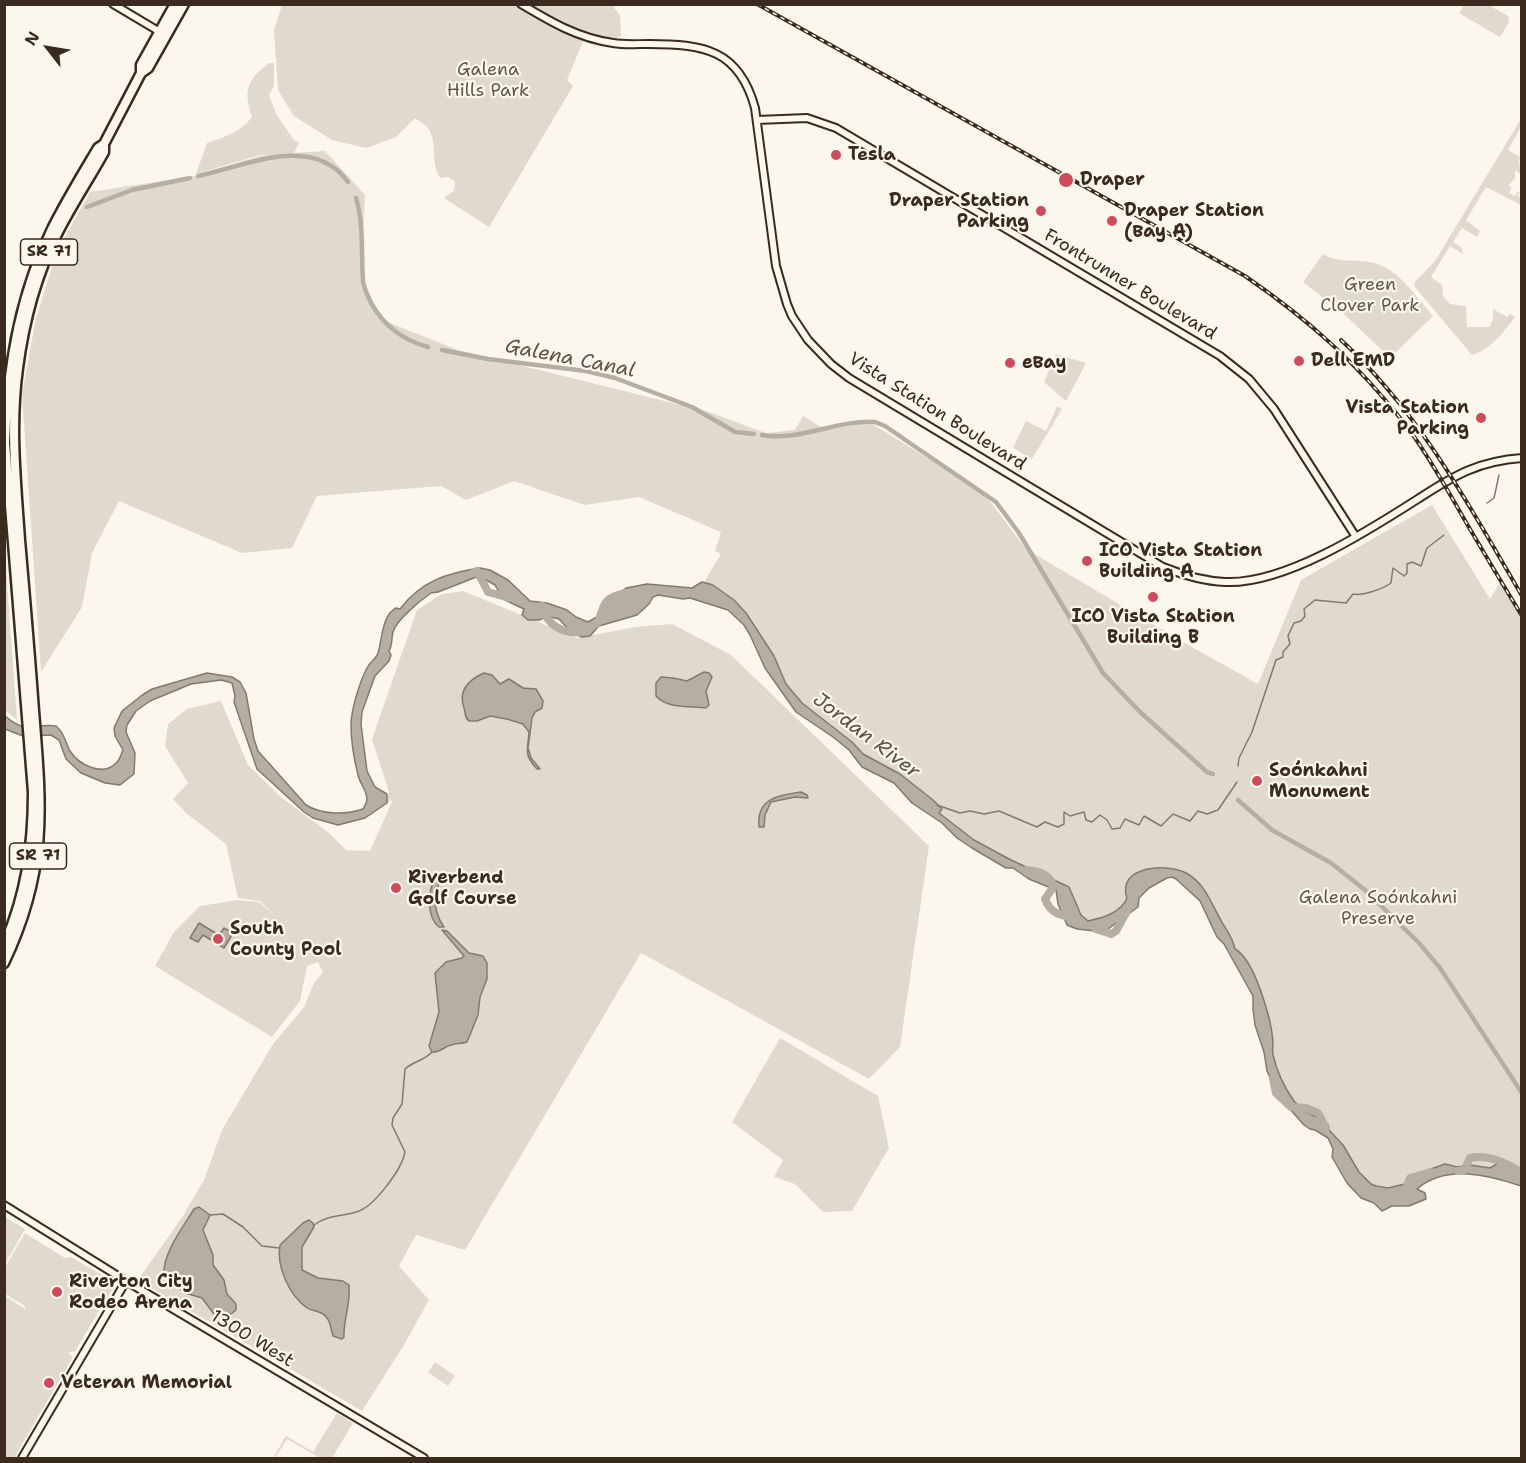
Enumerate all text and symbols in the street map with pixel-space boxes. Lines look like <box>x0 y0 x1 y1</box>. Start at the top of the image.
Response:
north arrow <box>18 18 78 78</box>
text: N <box>20 28 44 49</box>
park label: Galena Hills Park <box>447 59 529 101</box>
place label: Tesla <box>848 144 896 166</box>
marker: Tesla <box>829 148 843 162</box>
place label: Draper <box>1080 169 1145 191</box>
marker: Draper <box>1057 171 1075 189</box>
place label: Draper Station Parking <box>889 190 1029 232</box>
place label: Draper Station (Bay A) <box>1124 200 1264 242</box>
marker: Draper Station Parking <box>1034 204 1048 218</box>
marker: Draper Station (Bay A) <box>1105 214 1119 228</box>
street label: Frontrunner Boulevard <box>1040 225 1220 345</box>
road number: SR 71 <box>20 239 78 265</box>
park label: Green Clover Park <box>1320 274 1420 316</box>
water label: Galena Canal <box>503 335 637 383</box>
street label: Vista Station Boulevard <box>844 348 1030 476</box>
place label: Dell EMD <box>1311 350 1395 372</box>
place label: eBay <box>1022 352 1067 374</box>
marker: Dell EMD <box>1292 354 1306 368</box>
marker: eBay <box>1003 356 1017 370</box>
place label: Vista Station Parking <box>1345 397 1469 440</box>
marker: Vista Station Parking <box>1474 411 1488 425</box>
place label: ICO Vista Station Building A <box>1099 540 1262 582</box>
marker: ICO Vista Station Building A <box>1080 554 1094 568</box>
marker: ICO Vista Station Building B <box>1146 590 1160 604</box>
place label: ICO Vista Station Building B <box>1071 606 1235 648</box>
water label: Jordan River <box>808 688 924 784</box>
place label: Soónkahni Monument <box>1269 760 1370 802</box>
marker: Soónkahni Monument <box>1250 774 1264 788</box>
road number: SR 71 <box>9 843 66 869</box>
place label: Riverbend Golf Course <box>408 867 517 910</box>
marker: Riverbend Golf Course <box>389 881 403 895</box>
park label: Galena Soónkahni Preserve <box>1299 887 1457 930</box>
place label: South County Pool <box>230 918 341 960</box>
marker: South County Pool <box>211 932 225 946</box>
place label: Riverton City Rodeo Arena <box>69 1271 193 1314</box>
marker: Riverton City Rodeo Arena <box>50 1285 64 1299</box>
street label: 1300 West <box>207 1306 297 1372</box>
place label: Veteran Memorial <box>61 1372 232 1394</box>
marker: Veteran Memorial <box>42 1376 56 1390</box>

